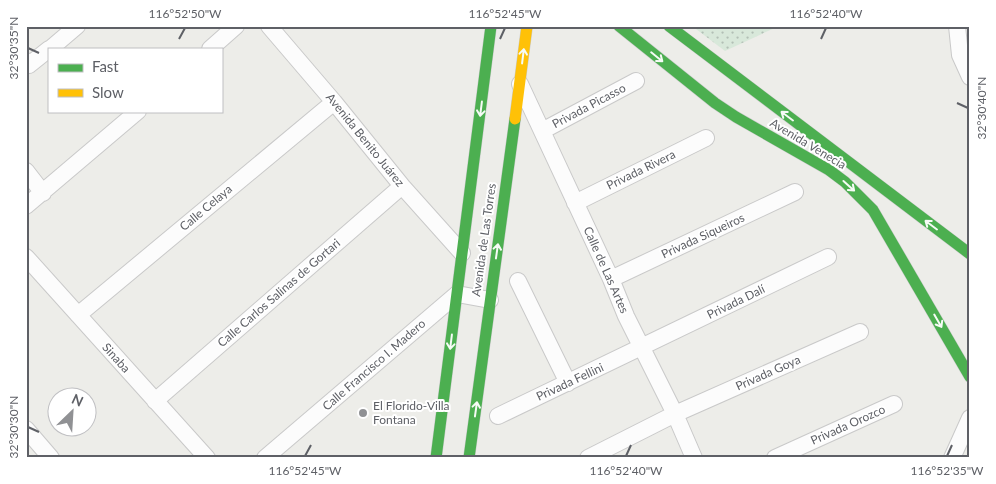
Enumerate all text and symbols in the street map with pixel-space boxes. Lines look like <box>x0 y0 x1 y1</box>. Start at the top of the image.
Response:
text: 116°52'50"W <box>148 6 222 21</box>
text: 116°52'45"W <box>468 6 542 21</box>
text: 116°52'40"W <box>789 6 863 21</box>
text: 32°30'35"N <box>6 17 21 79</box>
legend <box>48 48 222 112</box>
one-way arrow <box>518 48 528 64</box>
one-way arrow <box>650 51 663 62</box>
text: Fast <box>92 57 119 75</box>
text: 32°30'40"N <box>974 77 989 139</box>
street label: Privada Picasso <box>549 80 628 131</box>
text: Slow <box>92 83 124 101</box>
street label: Avenida Benito Juárez <box>323 90 408 190</box>
one-way arrow <box>476 101 486 117</box>
one-way arrow <box>780 111 794 121</box>
street label: Avenida Venecia <box>768 115 849 172</box>
street label: Privada Rivera <box>604 146 678 193</box>
one-way arrow <box>843 180 856 192</box>
street label: Calle Celaya <box>176 181 235 234</box>
street label: Avenida de Las Torres <box>468 182 499 297</box>
street label: Privada Siqueiros <box>659 210 747 261</box>
one-way arrow <box>925 219 938 230</box>
street label: Calle de Las Artes <box>581 224 632 316</box>
street label: Calle Carlos Salinas de Gortari <box>214 235 343 350</box>
one-way arrow <box>492 244 502 260</box>
street label: Privada Dalí <box>704 281 768 322</box>
one-way arrow <box>933 314 943 328</box>
street label: Calle Francisco I. Madero <box>319 316 428 413</box>
one-way arrow <box>446 334 456 350</box>
street label: Sinaba <box>99 340 134 376</box>
street label: Privada Goya <box>733 352 803 394</box>
street label: Privada Fellini <box>534 359 606 404</box>
north arrow <box>48 386 98 436</box>
text: N <box>69 390 86 410</box>
text: 32°30'30"N <box>6 396 21 458</box>
place label: El Florido-Villa Fontana <box>373 398 450 427</box>
street label: Privada Orozco <box>808 401 888 448</box>
one-way arrow <box>471 402 481 418</box>
marker: El Florido-Villa Fontana <box>357 407 369 419</box>
text: 116°52'45"W <box>268 463 342 478</box>
text: 116°52'40"W <box>589 463 663 478</box>
text: 116°52'35"W <box>910 463 984 478</box>

